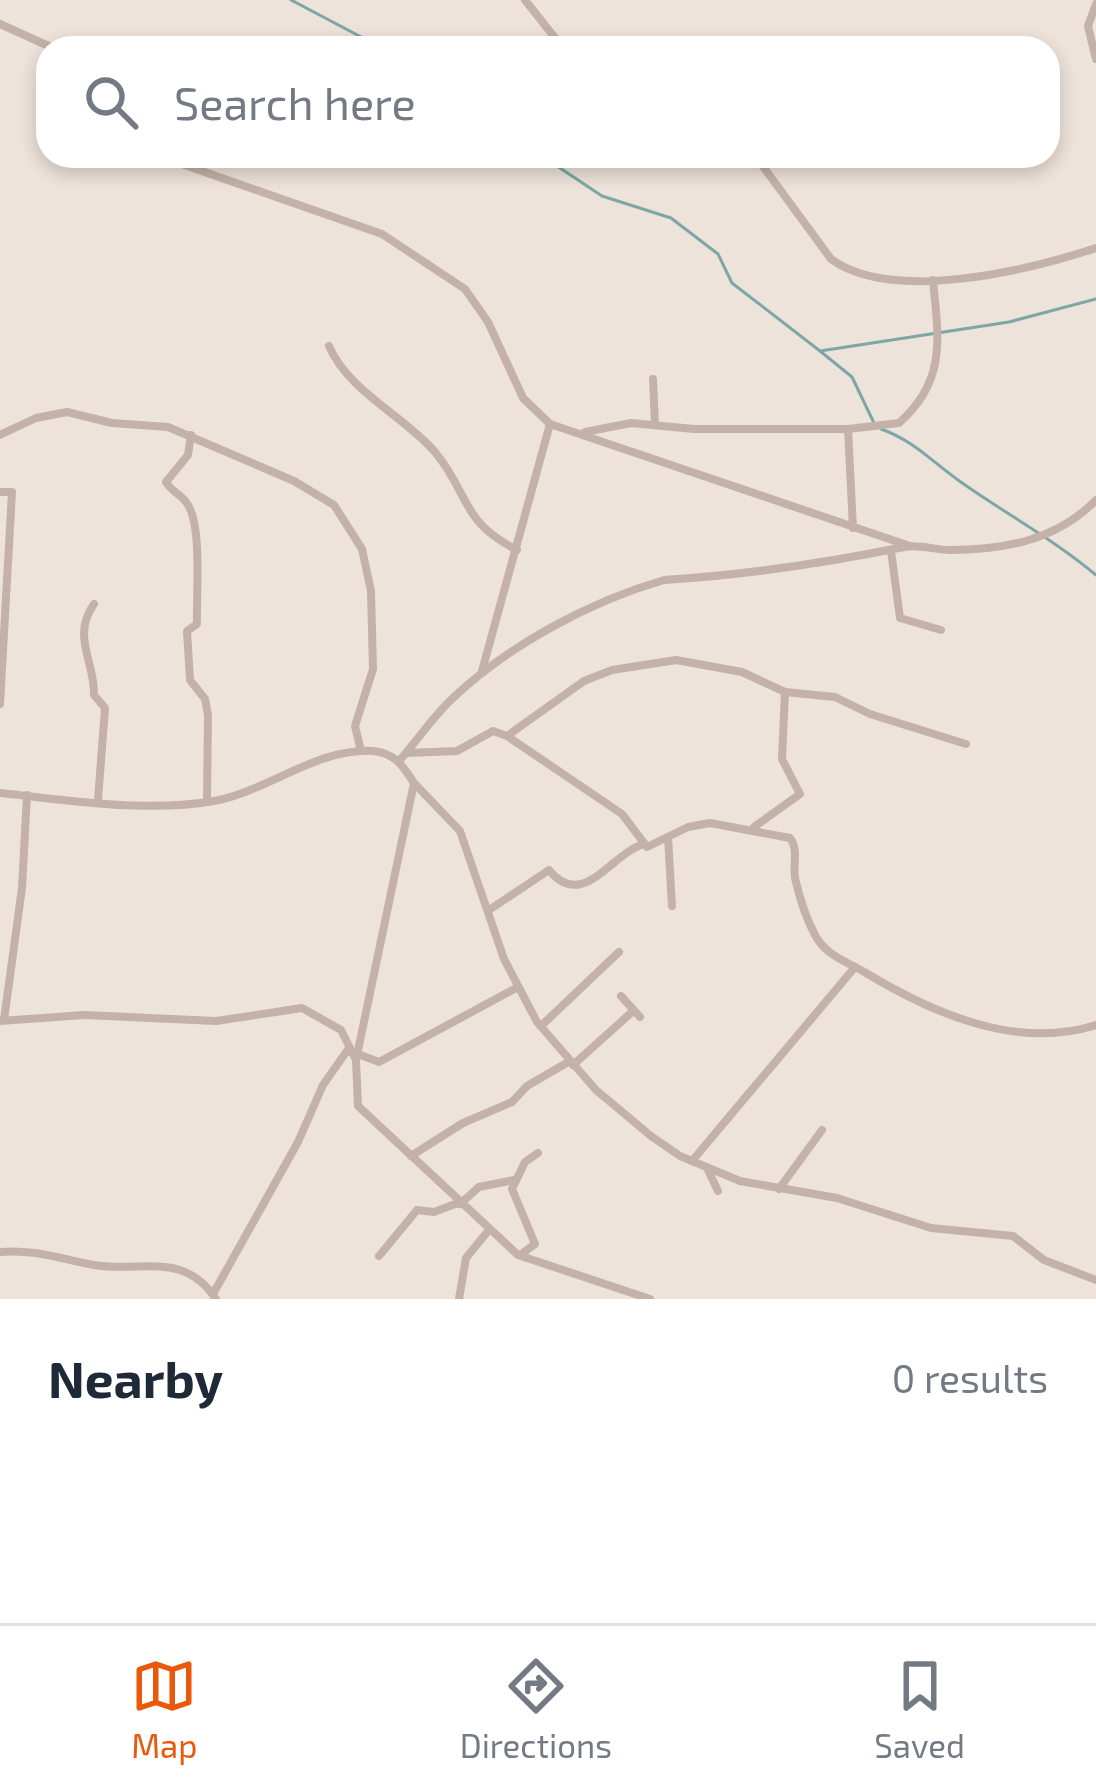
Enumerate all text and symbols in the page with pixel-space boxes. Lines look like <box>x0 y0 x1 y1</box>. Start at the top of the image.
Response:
search box <box>36 36 1060 168</box>
icon: search <box>78 69 144 135</box>
text: Search here <box>174 75 416 129</box>
text: Nearby <box>48 1347 223 1408</box>
text: 0 results <box>892 1354 1048 1401</box>
tab: Map <box>131 1653 197 1765</box>
tab: Directions <box>460 1653 612 1765</box>
tab: Saved <box>874 1653 965 1765</box>

